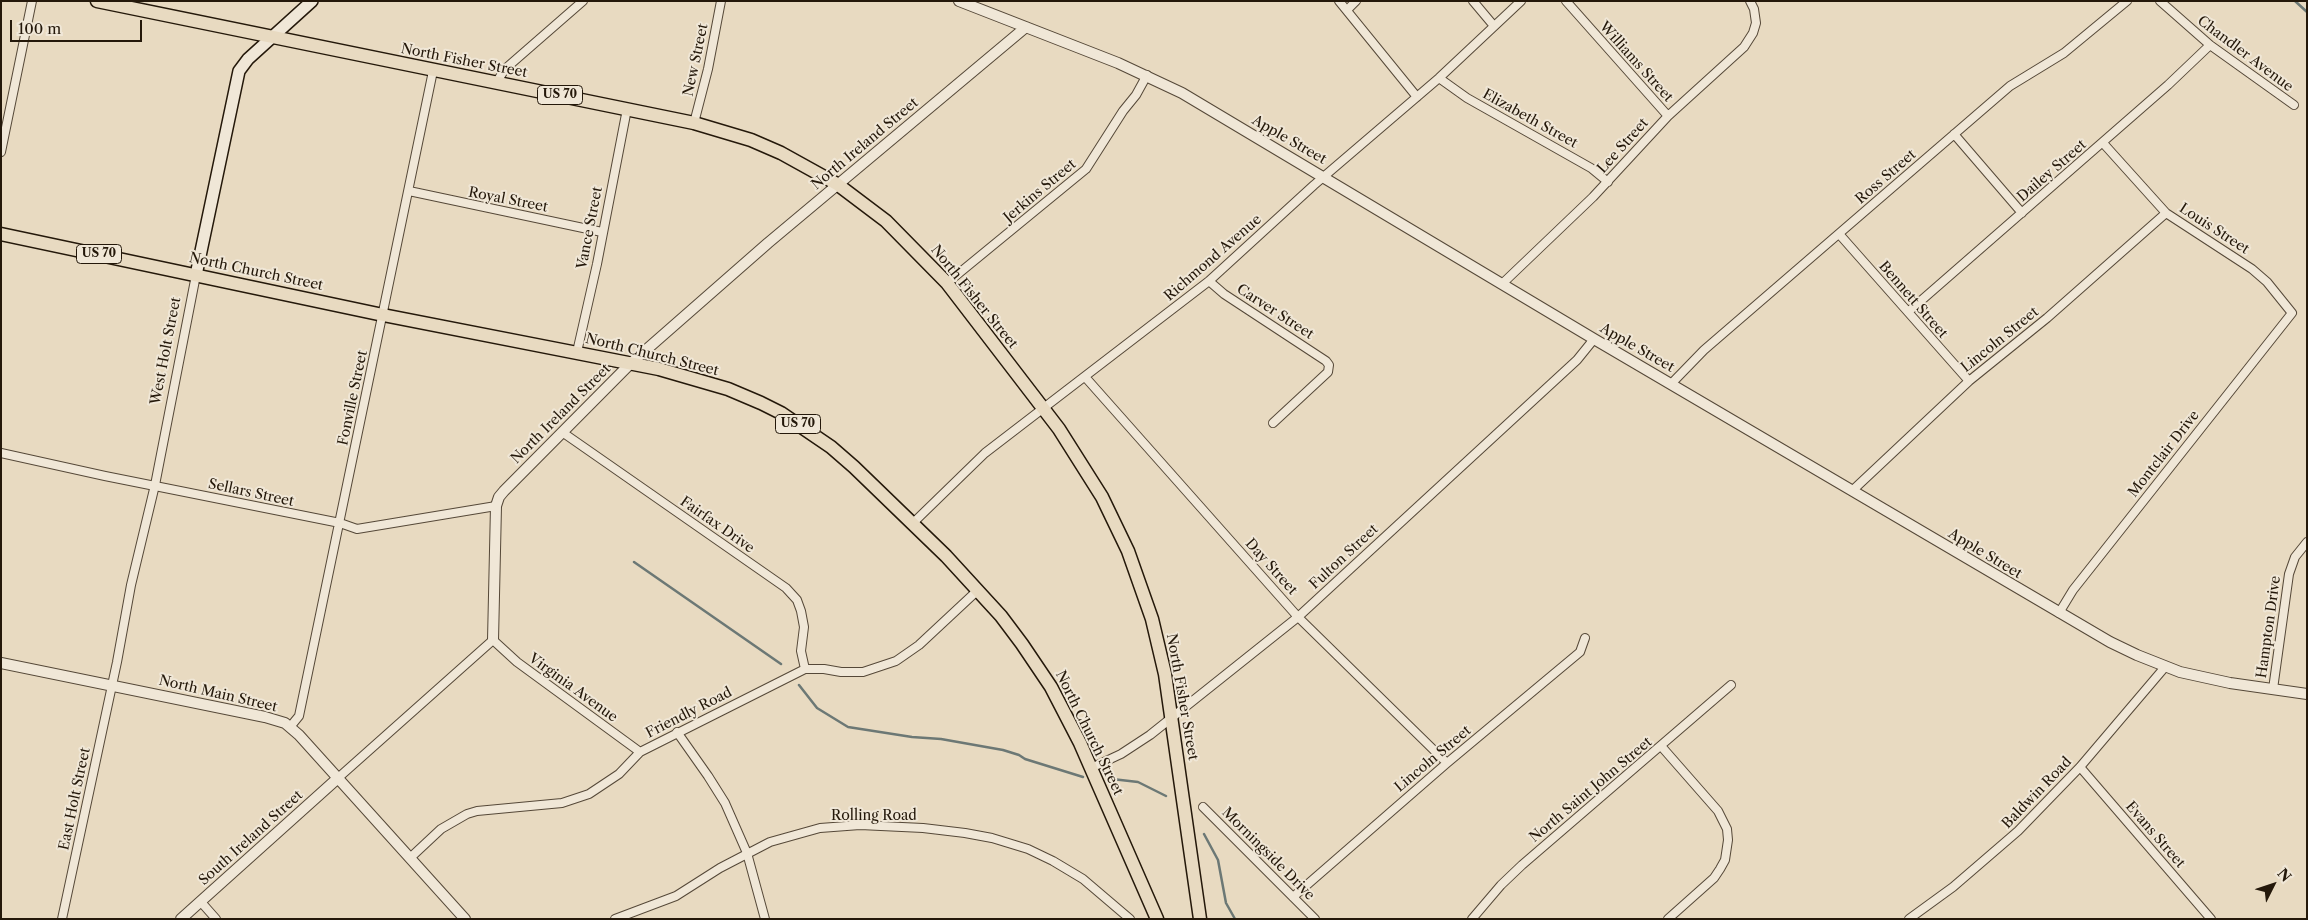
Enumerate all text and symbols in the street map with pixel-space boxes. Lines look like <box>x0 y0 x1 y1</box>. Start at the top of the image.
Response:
scale bar <box>12 10 145 42</box>
street label: Chandler Avenue <box>2194 13 2296 95</box>
street label: Williams Street <box>1596 18 1676 106</box>
text: 100 m <box>18 19 61 38</box>
street label: New Street <box>680 22 712 98</box>
street label: North Fisher Street <box>399 40 529 82</box>
road number: US 70 <box>538 86 582 104</box>
street label: Elizabeth Street <box>1480 86 1580 152</box>
street label: North Ireland Street <box>808 94 922 194</box>
street label: Apple Street <box>1249 112 1329 168</box>
street label: Lee Street <box>1594 115 1652 177</box>
street label: Dailey Street <box>2014 136 2090 206</box>
street label: Ross Street <box>1852 146 1920 208</box>
street label: Jerkins Street <box>1000 156 1080 226</box>
street label: Royal Street <box>467 184 549 216</box>
street label: Vance Street <box>574 185 606 271</box>
street label: Louis Street <box>2176 200 2252 258</box>
street label: Richmond Avenue <box>1161 211 1265 305</box>
street label: North Fisher Street <box>927 242 1021 352</box>
road number: US 70 <box>76 244 122 264</box>
street label: North Church Street <box>187 250 325 294</box>
street label: Bennett Street <box>1875 258 1951 342</box>
street label: Carver Street <box>1233 281 1317 343</box>
street label: West Holt Street <box>147 296 185 406</box>
street label: Lincoln Street <box>1958 304 2042 376</box>
street label: Apple Street <box>1597 320 1677 376</box>
street label: North Church Street <box>584 330 720 380</box>
street label: Fonville Street <box>335 349 371 447</box>
street label: North Ireland Street <box>508 361 614 467</box>
street label: Montclair Drive <box>2125 407 2203 501</box>
road number: US 70 <box>776 414 820 434</box>
street label: Sellars Street <box>207 476 295 510</box>
street label: Fairfax Drive <box>677 493 757 557</box>
street label: Fulton Street <box>1306 521 1382 593</box>
street label: Apple Street <box>1945 525 2025 583</box>
street label: Day Street <box>1241 536 1301 598</box>
street label: Hampton Drive <box>2253 575 2285 679</box>
street label: North Fisher Street <box>1163 632 1201 762</box>
street label: Virginia Avenue <box>525 650 621 726</box>
street label: North Church Street <box>1052 668 1126 798</box>
street label: North Main Street <box>157 672 279 716</box>
street label: Friendly Road <box>643 684 735 742</box>
street label: Lincoln Street <box>1391 722 1475 796</box>
street label: North Saint John Street <box>1526 734 1656 846</box>
street label: East Holt Street <box>56 746 94 852</box>
street label: Baldwin Road <box>1999 754 2075 832</box>
street label: South Ireland Street <box>196 787 306 889</box>
street label: Evans Street <box>2122 798 2188 872</box>
street label: Morningside Drive <box>1218 804 1318 904</box>
street label: Rolling Road <box>831 808 917 824</box>
north arrow <box>2248 860 2298 910</box>
text: N <box>2274 865 2295 886</box>

